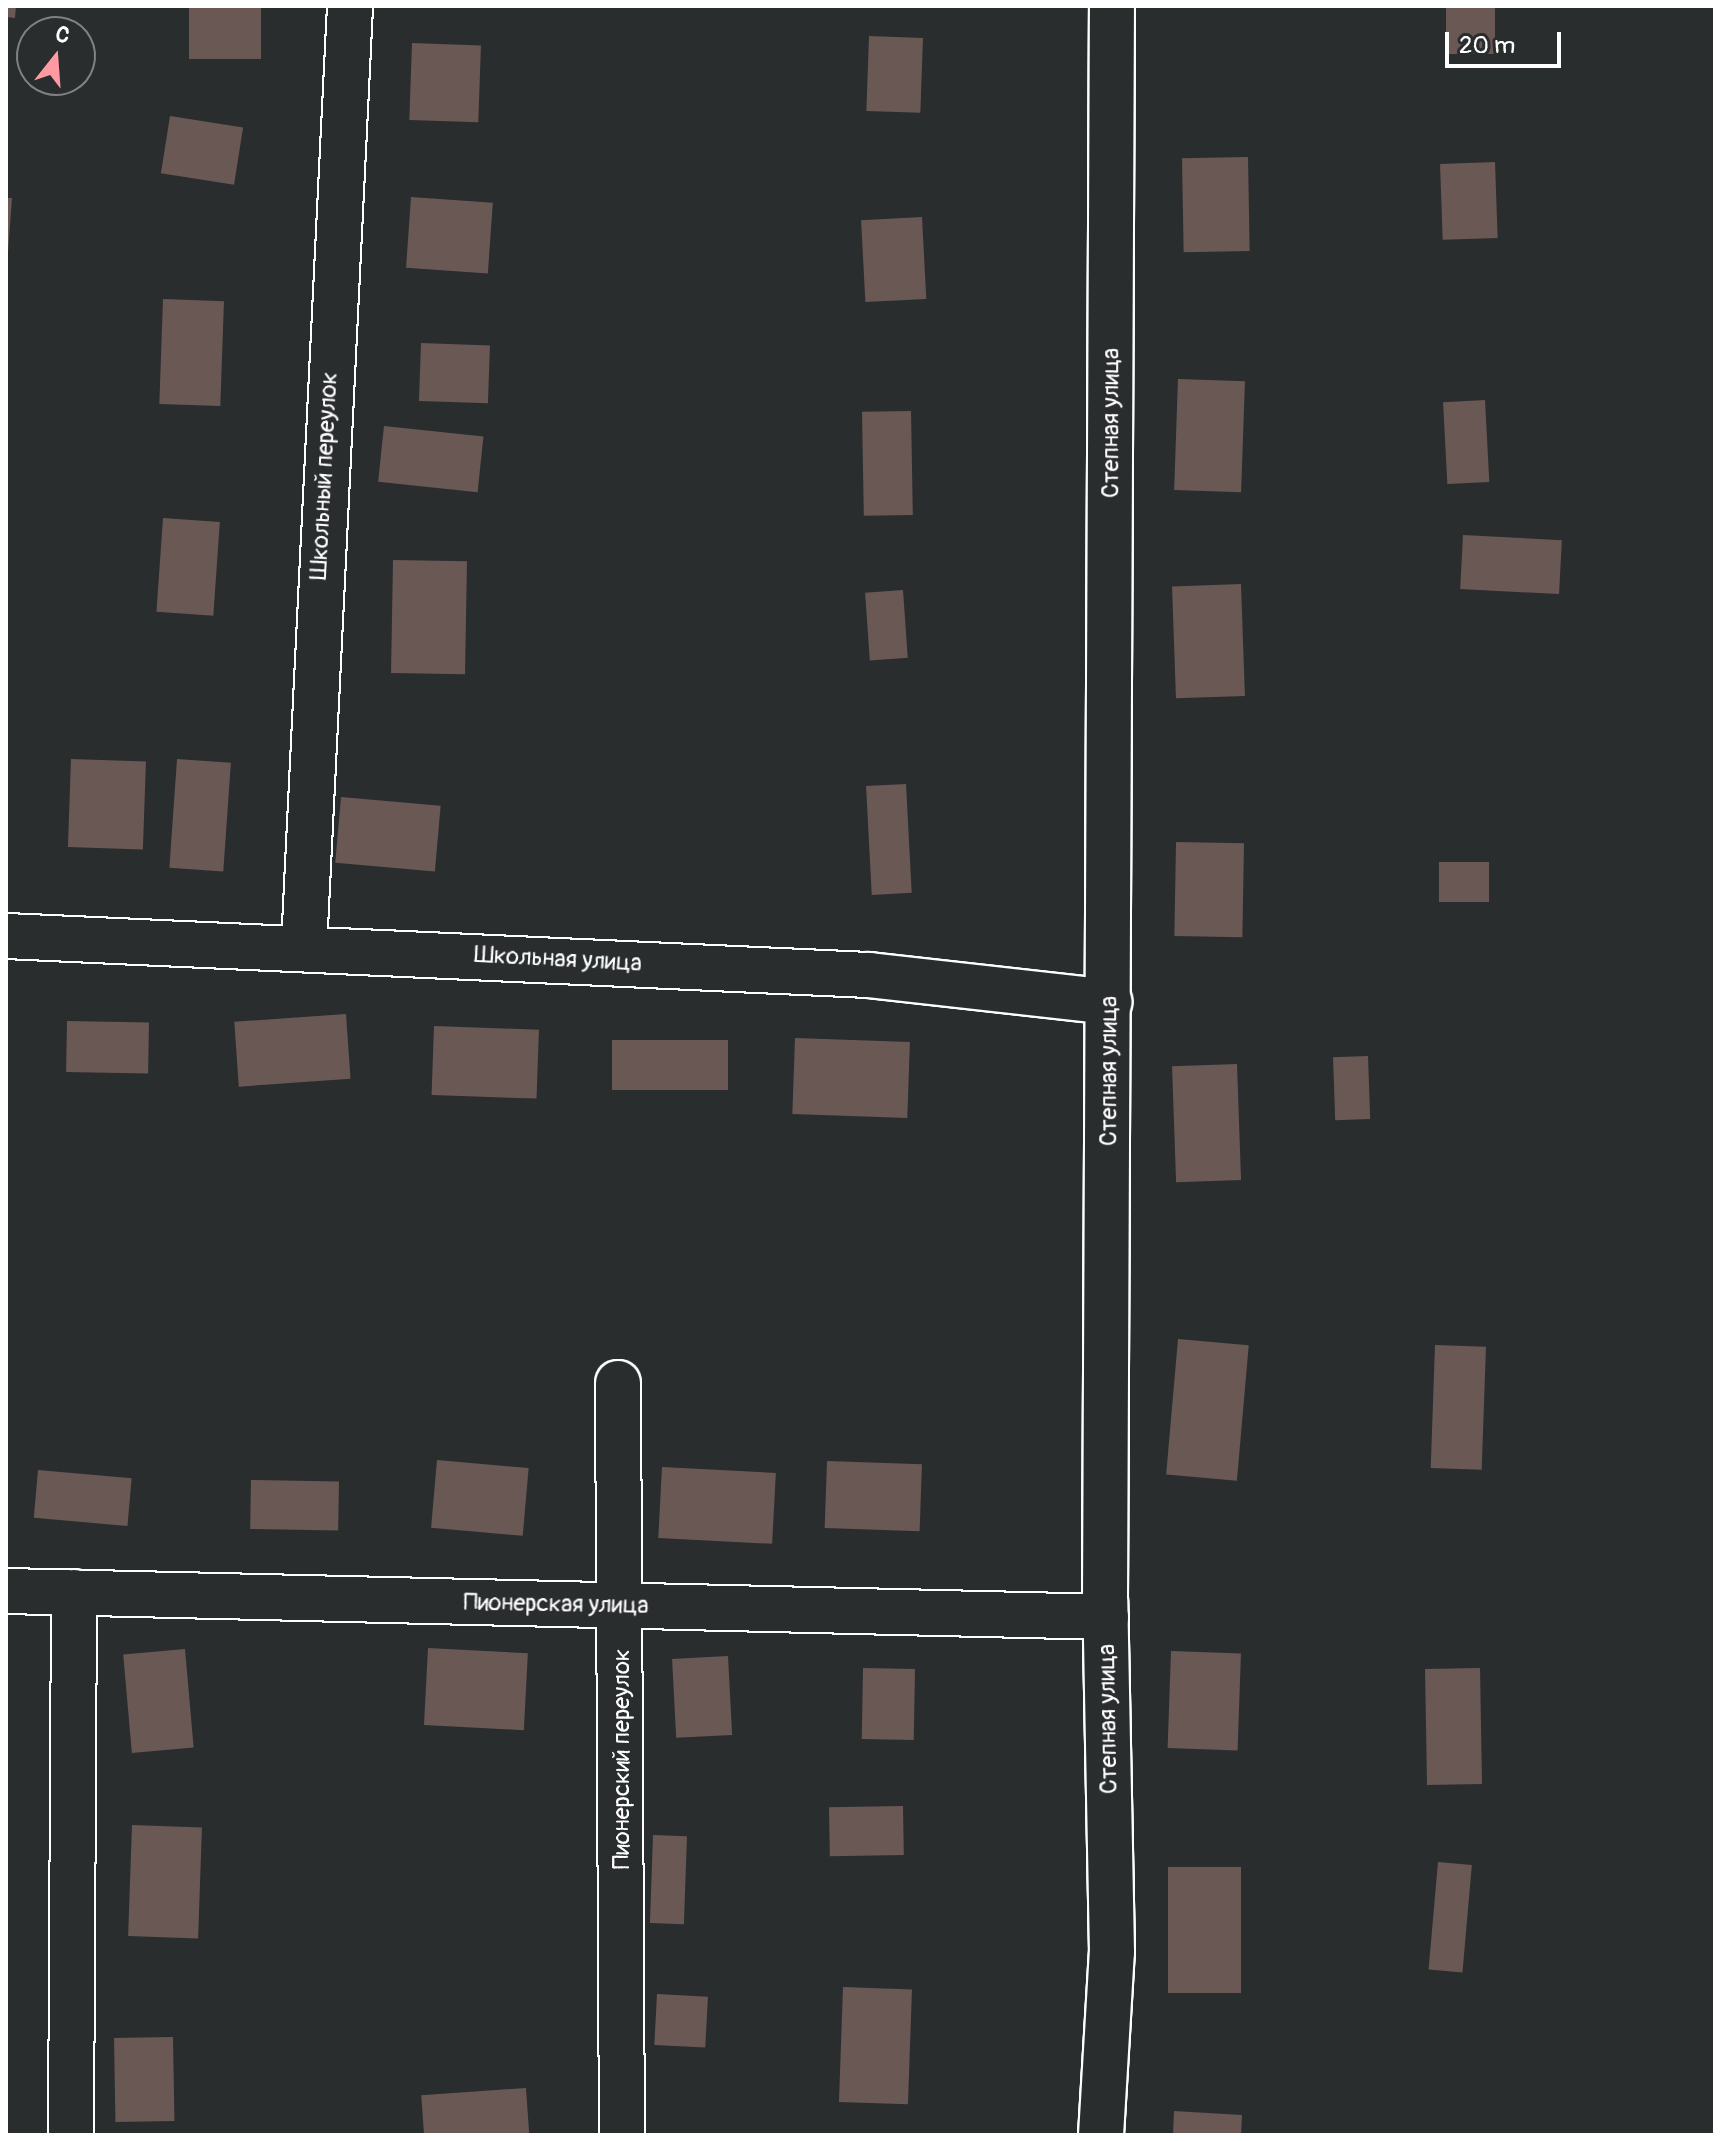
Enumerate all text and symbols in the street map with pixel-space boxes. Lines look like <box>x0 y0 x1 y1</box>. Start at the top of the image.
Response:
north arrow <box>16 16 96 96</box>
scale bar <box>1449 16 1565 66</box>
text: С <box>52 20 73 50</box>
text: 20 m <box>1459 31 1515 60</box>
street label: Степная улица <box>1097 348 1125 498</box>
street label: Школьный переулок <box>304 371 344 581</box>
street label: Школьная улица <box>473 940 643 978</box>
street label: Степная улица <box>1095 996 1123 1146</box>
street label: Пионерская улица <box>463 1588 649 1620</box>
street label: Степная улица <box>1092 1644 1124 1794</box>
street label: Пионерский переулок <box>608 1649 636 1869</box>

